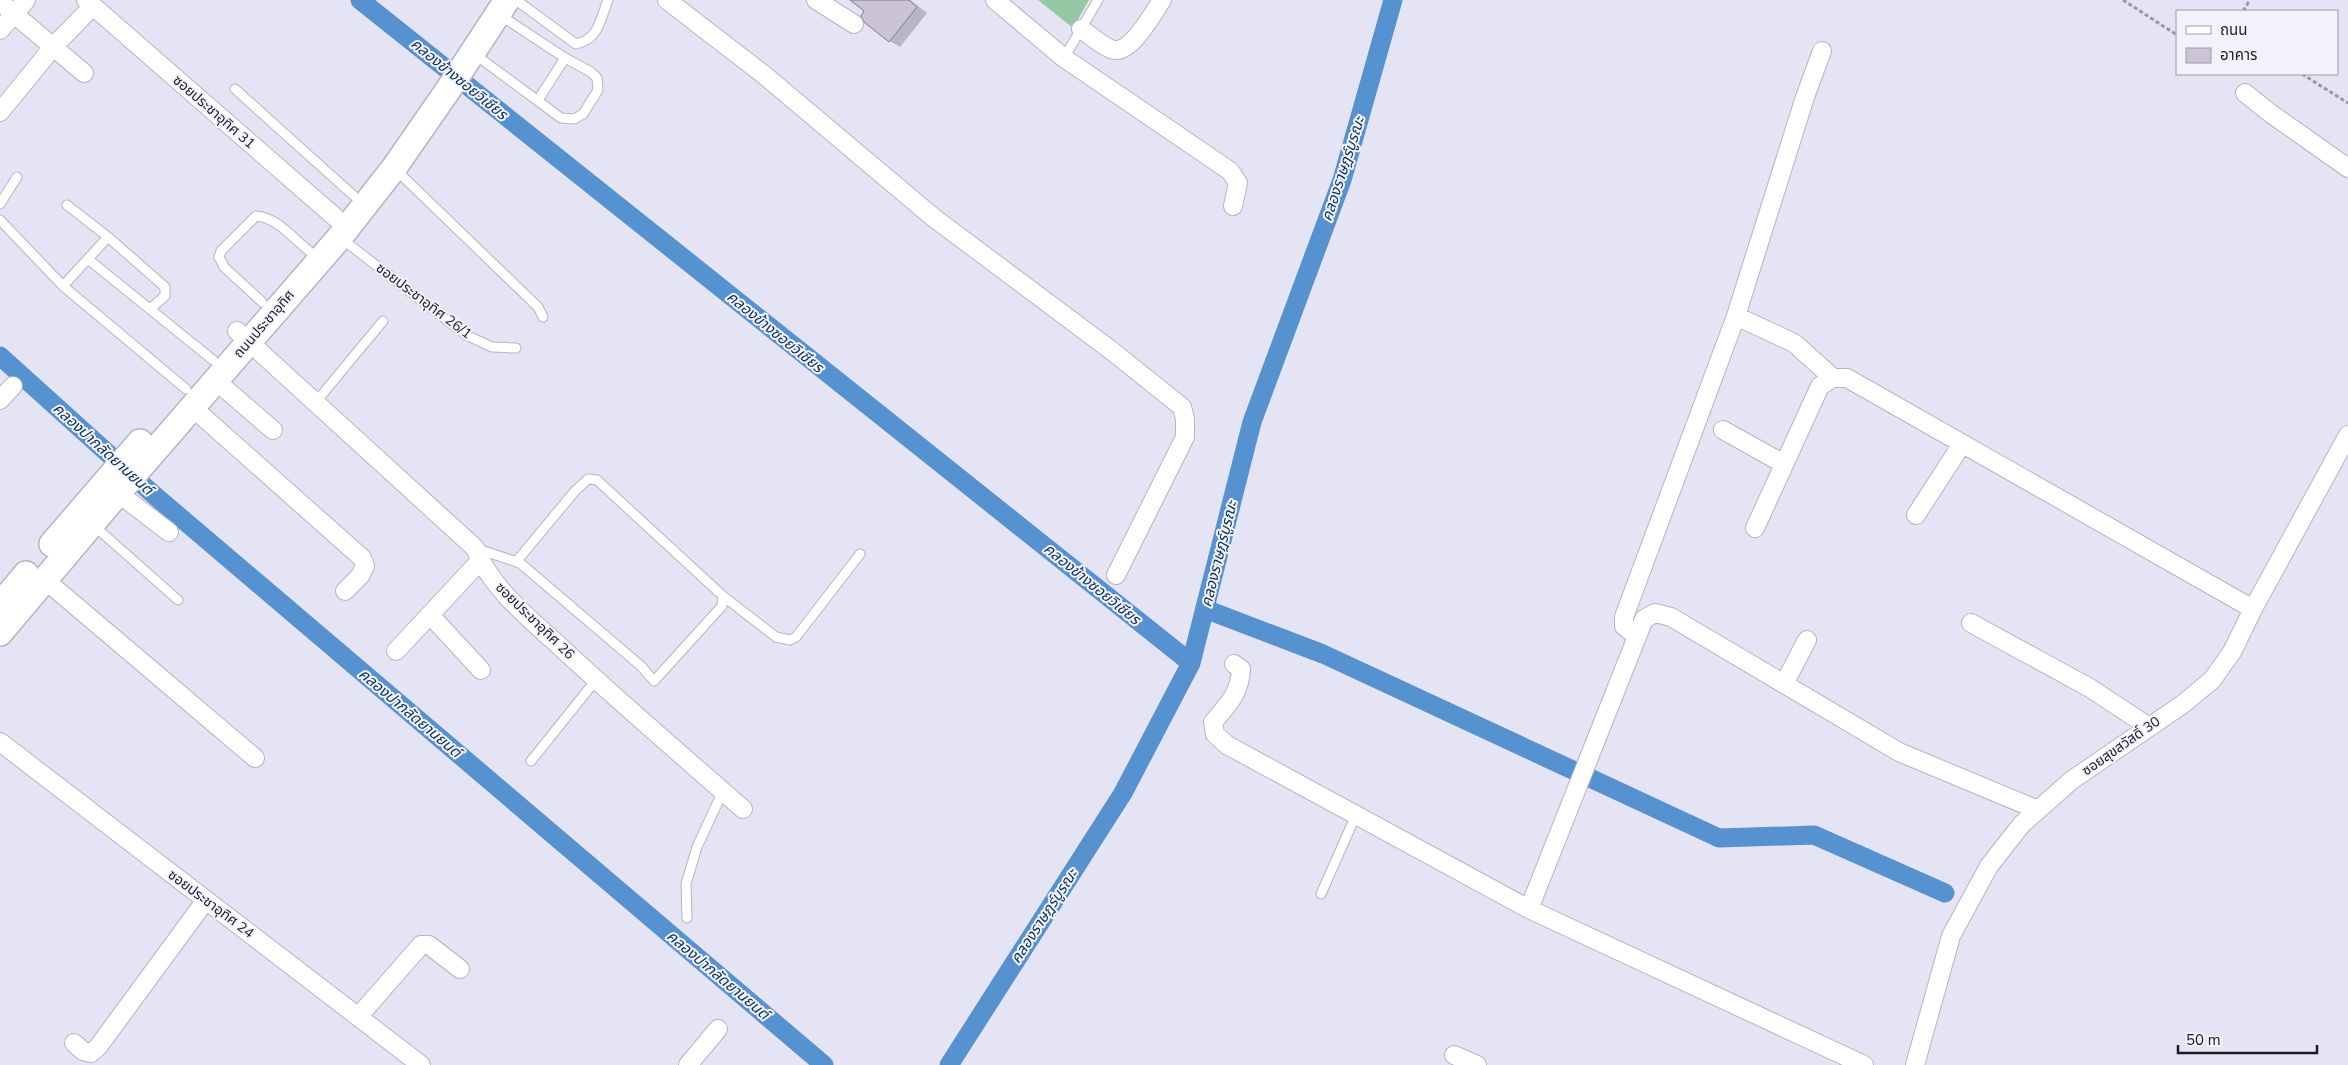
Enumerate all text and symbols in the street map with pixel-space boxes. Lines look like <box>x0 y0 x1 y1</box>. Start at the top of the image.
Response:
legend <box>2176 10 2338 75</box>
text: ถนน <box>2220 20 2247 40</box>
water label: คลองข้างซอยวิเชียร <box>407 34 513 125</box>
text: อาคาร <box>2220 45 2257 65</box>
street label: ซอยประชาอุทิศ 31 <box>169 71 259 153</box>
water label: คลองราษฎร์บูรณะ <box>1317 112 1370 224</box>
street label: ซอยประชาอุทิศ 26/1 <box>372 259 476 343</box>
street label: ถนนประชาอุทิศ <box>229 286 299 362</box>
water label: คลองข้างซอยวิเชียร <box>723 287 829 378</box>
water label: คลองปากลัดยานยนต์ <box>49 399 160 501</box>
water label: คลองราษฎร์บูรณะ <box>1196 497 1242 609</box>
water label: คลองข้างซอยวิเชียร <box>1040 539 1146 630</box>
street label: ซอยประชาอุทิศ 26 <box>491 578 579 664</box>
water label: คลองปากลัดยานยนต์ <box>354 664 468 764</box>
street label: ซอยสุขสวัสดิ์ 30 <box>2078 712 2164 780</box>
water label: คลองราษฎร์บูรณะ <box>1006 863 1083 967</box>
street label: ซอยประชาอุทิศ 24 <box>164 865 258 943</box>
water label: คลองปากลัดยานยนต์ <box>662 926 776 1026</box>
scale bar <box>2178 1022 2317 1054</box>
text: 50 m <box>2186 1030 2221 1050</box>

